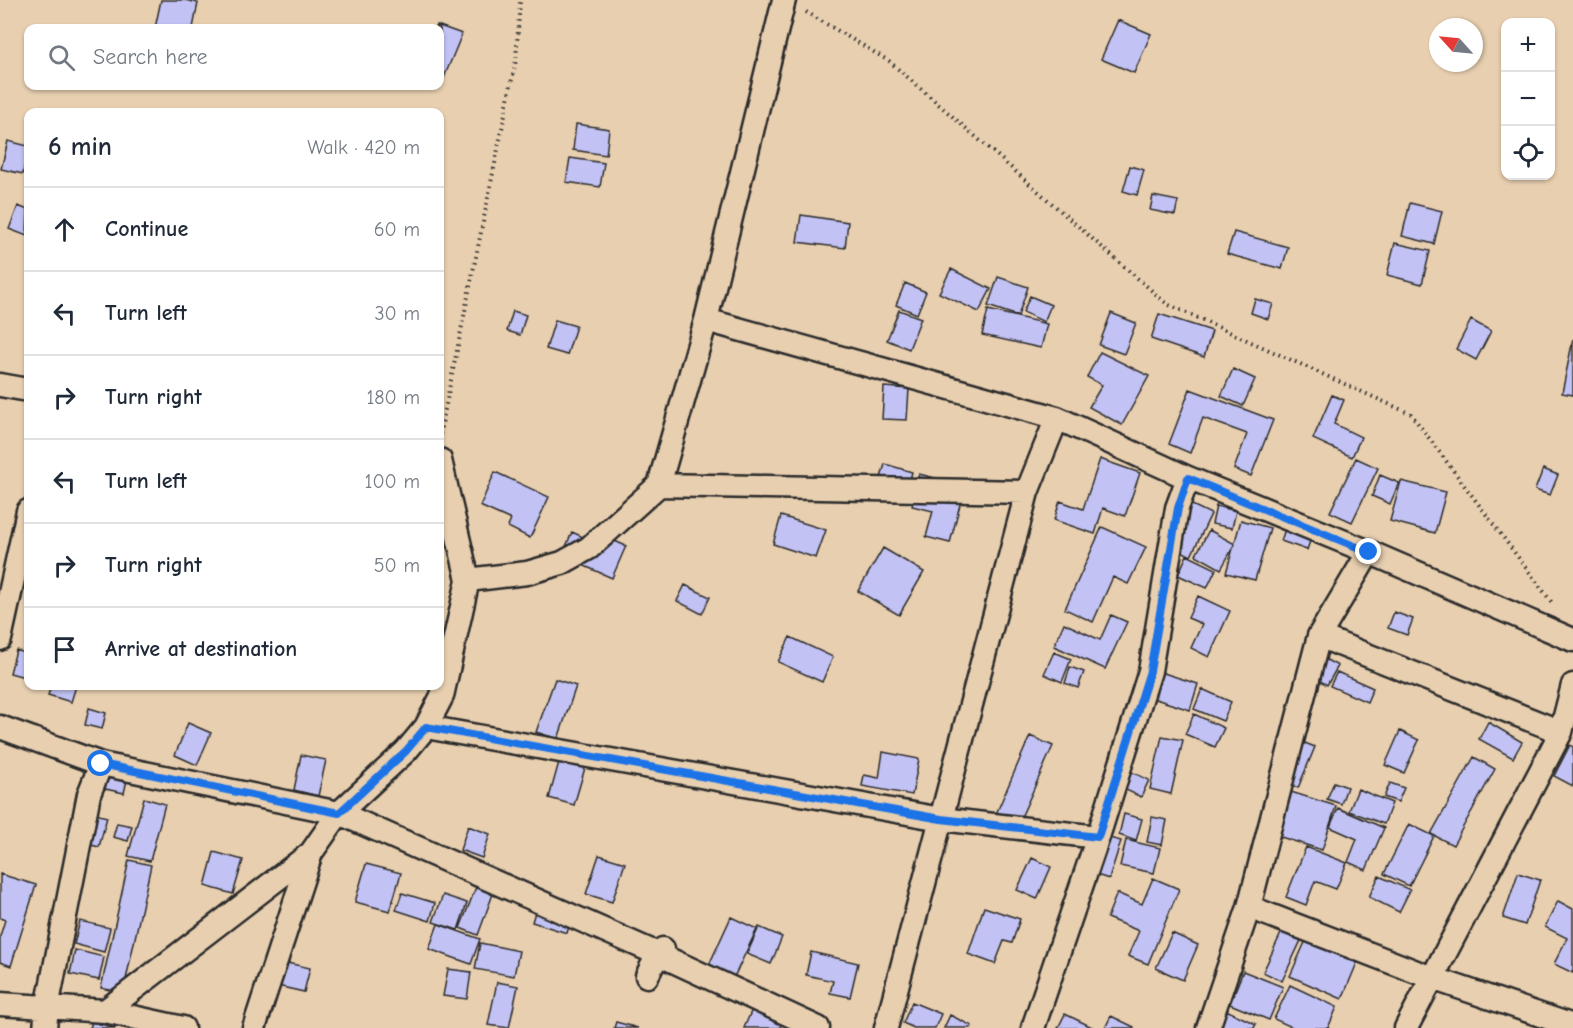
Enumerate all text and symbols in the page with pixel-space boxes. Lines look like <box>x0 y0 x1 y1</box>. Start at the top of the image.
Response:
north arrow <box>1429 18 1483 72</box>
map controls <box>1501 18 1555 180</box>
button: + <box>1501 18 1555 72</box>
search box <box>24 24 444 90</box>
icon: search <box>45 41 78 74</box>
text: Search here <box>93 44 208 70</box>
button: − <box>1501 72 1555 126</box>
button: locate <box>1501 126 1555 180</box>
text: 6 min <box>48 132 112 162</box>
text: Walk · 420 m <box>307 136 420 159</box>
icon: ahead <box>48 213 81 246</box>
text: Continue <box>105 216 188 242</box>
text: 60 m <box>374 218 420 241</box>
icon: left <box>48 297 81 330</box>
text: Turn left <box>105 300 187 326</box>
text: 30 m <box>374 302 420 325</box>
icon: right <box>48 381 81 414</box>
text: Turn right <box>105 384 202 410</box>
text: 180 m <box>366 386 420 409</box>
icon: left <box>48 465 81 498</box>
text: Turn left <box>105 468 187 494</box>
text: 100 m <box>365 470 420 493</box>
route end <box>1355 538 1381 564</box>
icon: right <box>48 549 81 582</box>
text: Turn right <box>105 552 202 578</box>
text: 50 m <box>374 554 420 577</box>
icon: arrive <box>48 633 81 666</box>
text: Arrive at destination <box>105 636 297 662</box>
route start <box>87 750 113 776</box>

